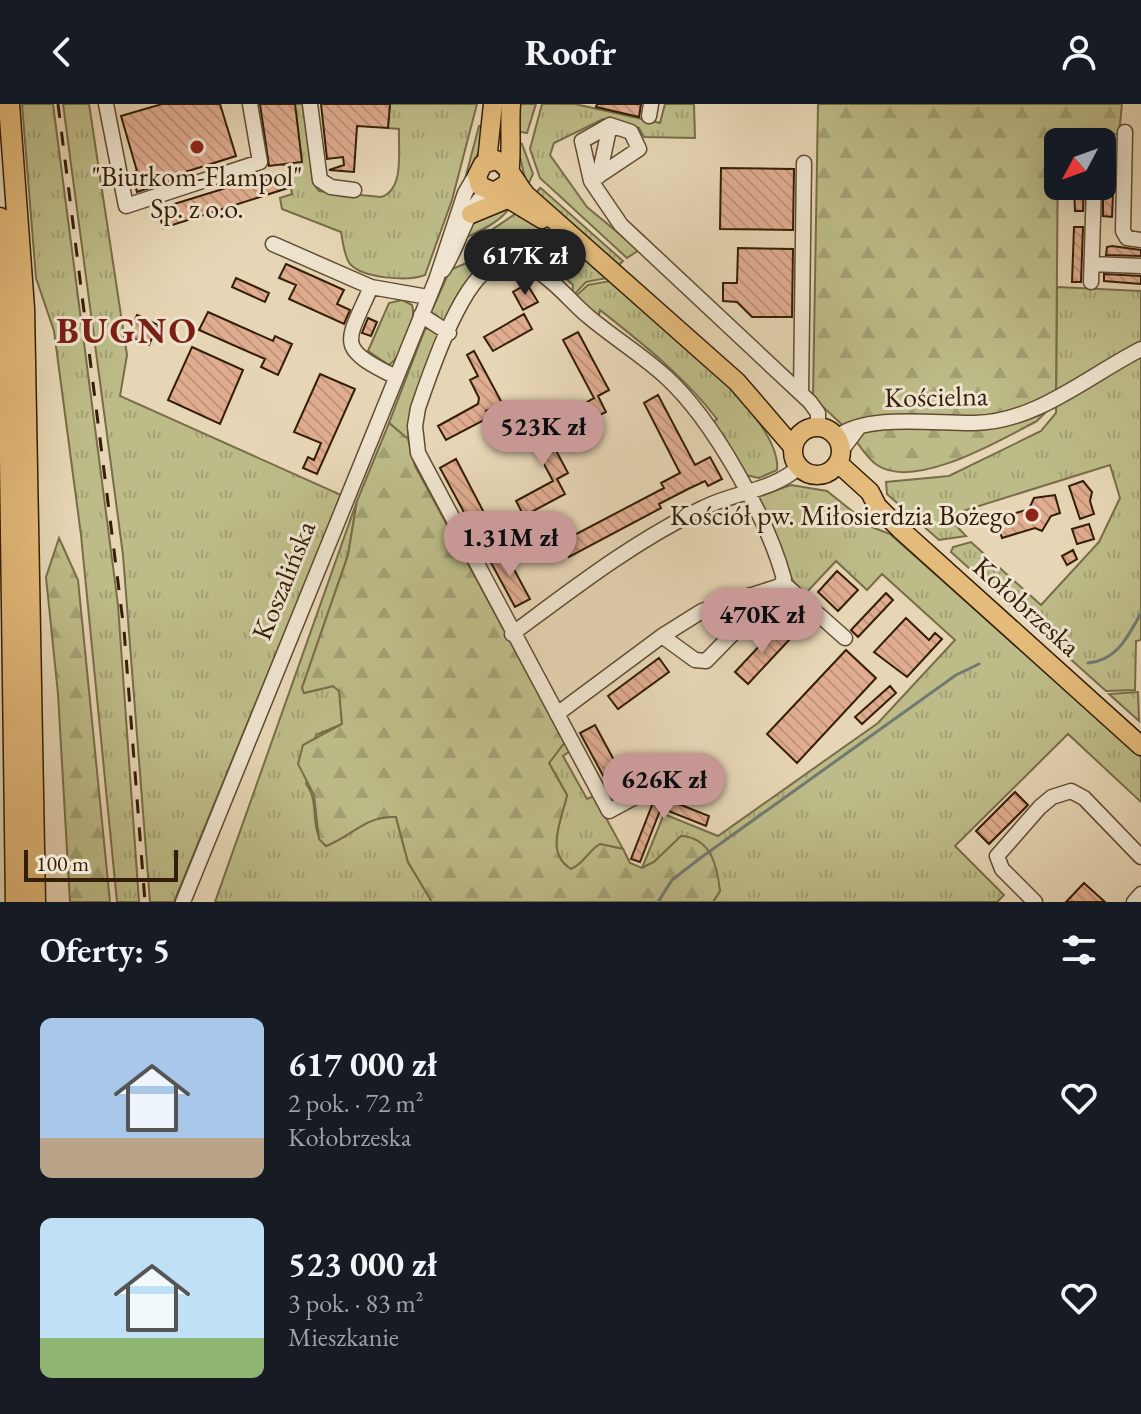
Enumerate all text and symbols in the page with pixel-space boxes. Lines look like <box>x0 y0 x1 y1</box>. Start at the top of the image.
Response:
text: Roofr <box>525 29 616 76</box>
icon: back <box>40 30 84 74</box>
icon: person <box>1057 30 1101 74</box>
north arrow <box>1044 128 1116 200</box>
map controls <box>1044 128 1116 200</box>
marker: "Biurkom-Flampol" Sp. z o.o. <box>188 138 206 156</box>
place label: "Biurkom-Flampol" Sp. z o.o. <box>91 158 303 226</box>
pin: 617K zł <box>451 229 599 297</box>
text: 617K zł <box>482 238 568 272</box>
district label: BUGNO <box>56 307 198 354</box>
street label: Kościelna <box>884 377 989 415</box>
pin: 523K zł <box>469 400 617 468</box>
text: 523K zł <box>500 409 586 443</box>
place label: Kościół pw. Miłosierdzia Bożego <box>670 497 1016 533</box>
marker: Kościół pw. Miłosierdzia Bożego <box>1023 506 1041 524</box>
pin: 1.31M zł <box>427 511 593 579</box>
street label: Koszalińska <box>243 514 323 645</box>
text: 1.31M zł <box>462 520 558 554</box>
street label: Kołobrzeska <box>966 548 1089 664</box>
pin: 470K zł <box>688 588 836 656</box>
text: 470K zł <box>719 597 805 631</box>
pin: 626K zł <box>590 753 738 821</box>
text: 626K zł <box>621 762 707 796</box>
scale bar <box>24 846 178 882</box>
text: 100 m <box>36 849 89 878</box>
text: Oferty: 5 <box>40 928 170 972</box>
icon: filters <box>1057 928 1101 972</box>
text: 617 000 zł <box>288 1042 437 1086</box>
icon: home <box>104 1050 200 1146</box>
icon: heart <box>1057 1076 1101 1120</box>
text: 2 pok. · 72 m² <box>288 1086 424 1120</box>
text: Kołobrzeska <box>288 1120 411 1154</box>
text: 523 000 zł <box>288 1242 437 1286</box>
icon: home <box>104 1250 200 1346</box>
icon: heart <box>1057 1276 1101 1320</box>
text: 3 pok. · 83 m² <box>288 1286 424 1320</box>
text: Mieszkanie <box>288 1320 399 1354</box>

